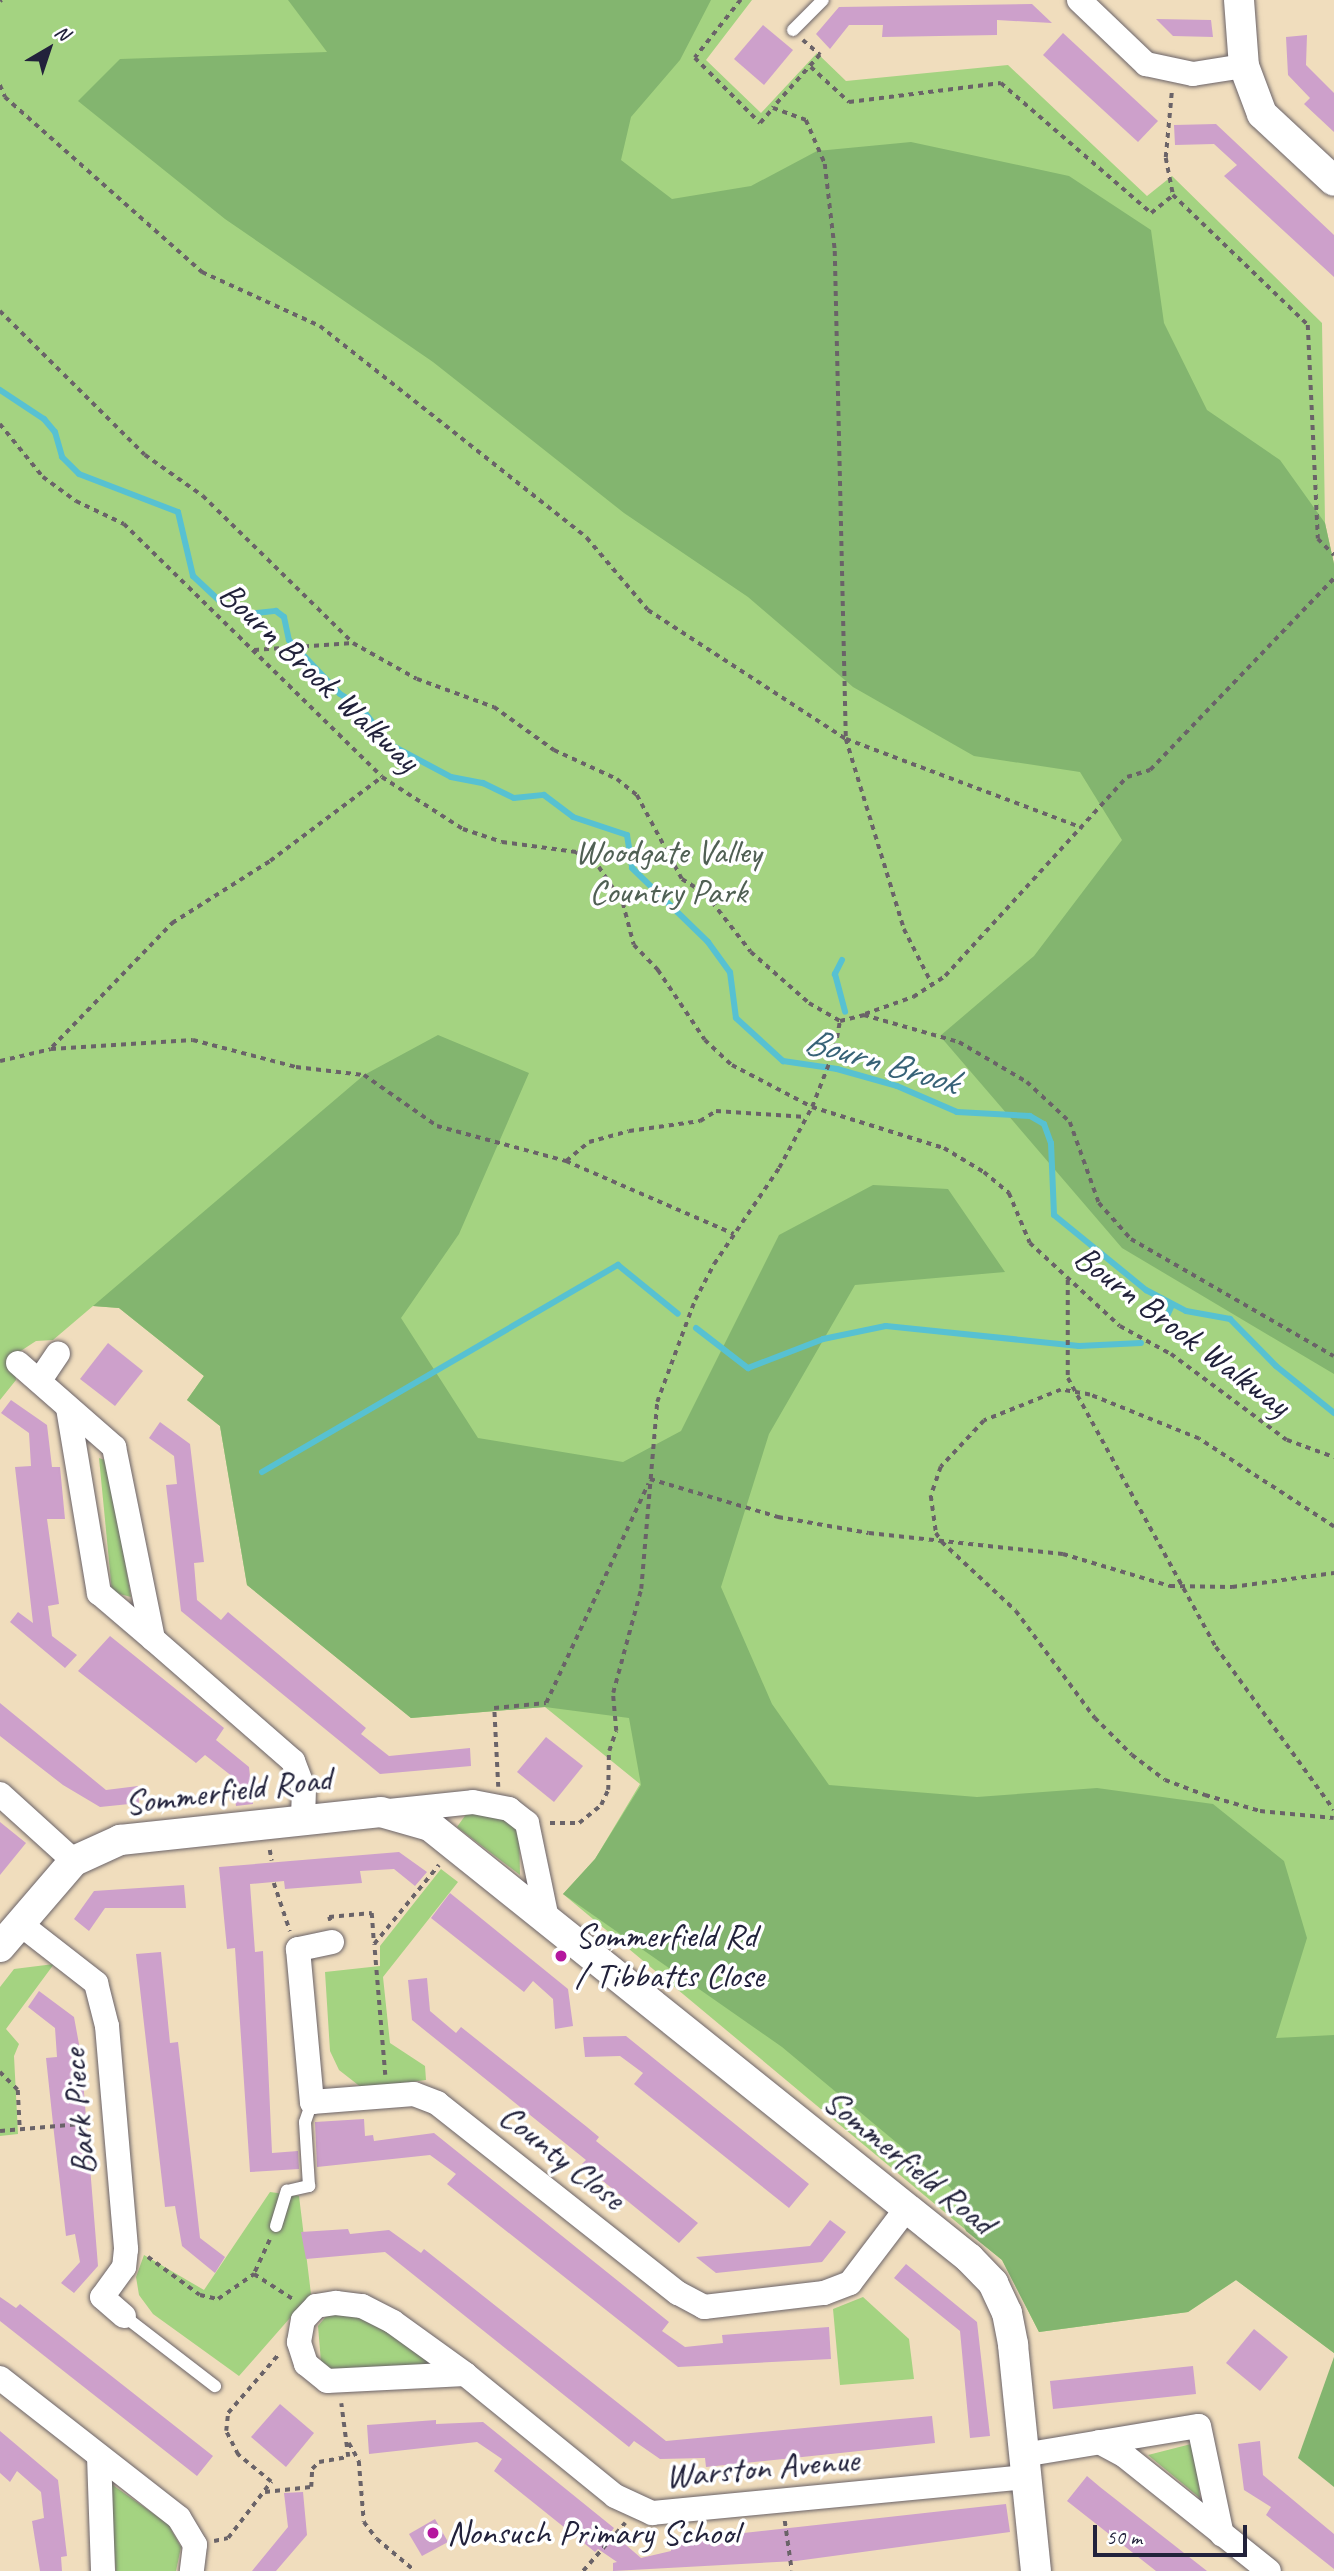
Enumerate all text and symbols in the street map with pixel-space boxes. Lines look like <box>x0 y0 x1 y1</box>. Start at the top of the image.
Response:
north arrow <box>14 14 84 84</box>
text: N <box>50 20 74 46</box>
street label: Bourn Brook Walkway <box>209 573 429 781</box>
park label: Woodgate Valley Country Park <box>574 831 762 913</box>
water label: Bourn Brook <box>799 1018 963 1104</box>
street label: Bourn Brook Walkway <box>1065 1236 1299 1426</box>
street label: Sommerfield Road <box>122 1757 334 1825</box>
place label: Sommerfield Rd / Tibbatts Close <box>575 1915 764 1997</box>
marker: Sommerfield Rd / Tibbatts Close <box>553 1948 569 1964</box>
street label: Bark Piece <box>53 2048 105 2176</box>
street label: Sommerfield Road <box>815 2080 1003 2244</box>
street label: County Close <box>491 2095 633 2219</box>
street label: Warston Avenue <box>664 2439 860 2497</box>
place label: Nonsuch Primary School <box>447 2512 738 2554</box>
scale bar <box>1096 2512 1250 2556</box>
text: 50 m <box>1106 2524 1142 2550</box>
marker: Nonsuch Primary School <box>425 2525 441 2541</box>

